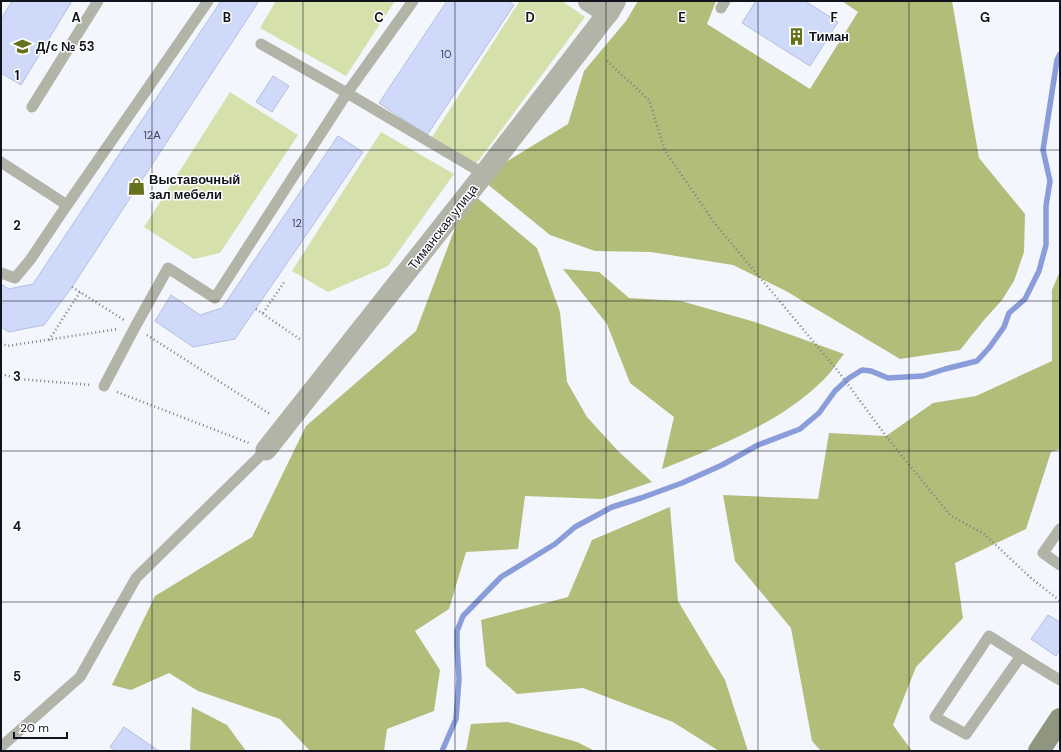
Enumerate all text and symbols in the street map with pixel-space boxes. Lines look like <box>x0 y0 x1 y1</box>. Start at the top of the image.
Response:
text: A <box>71 9 81 26</box>
text: B <box>223 9 231 26</box>
text: C <box>374 9 384 26</box>
text: D <box>525 9 535 26</box>
text: E <box>678 9 686 26</box>
text: F <box>830 9 838 26</box>
text: G <box>980 9 990 26</box>
building icon: Тиман <box>786 26 806 46</box>
place label: Тиман <box>809 28 849 45</box>
school or university icon: Д/с № 53 <box>13 36 33 56</box>
place label: Д/с № 53 <box>36 38 95 55</box>
house number: 10 <box>441 47 451 61</box>
text: 1 <box>15 67 19 84</box>
house number: 12А <box>143 128 161 142</box>
place label: Выставочный зал мебели <box>149 171 240 203</box>
shop icon: Выставочный зал мебели <box>126 176 146 196</box>
street label: Тиманская улица <box>404 180 482 273</box>
house number: 12 <box>292 216 302 230</box>
text: 2 <box>13 217 21 234</box>
text: 3 <box>13 368 21 385</box>
text: 4 <box>13 518 21 535</box>
text: 5 <box>13 668 21 685</box>
scale bar <box>14 714 67 740</box>
text: 20 m <box>20 720 49 736</box>

